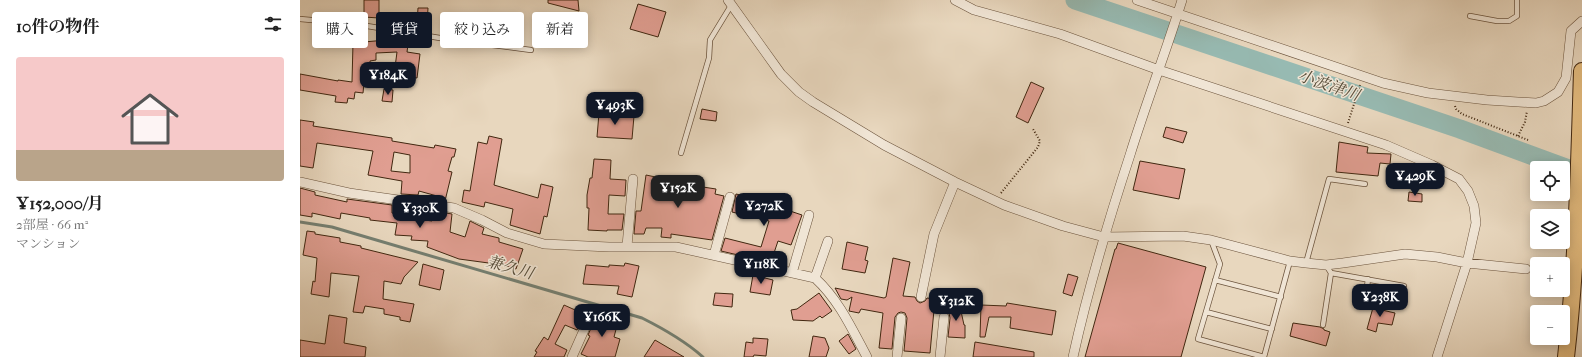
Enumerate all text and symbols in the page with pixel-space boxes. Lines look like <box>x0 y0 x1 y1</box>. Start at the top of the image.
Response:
chip: 購入 <box>312 12 368 48</box>
chip: 賃貸 <box>376 12 432 48</box>
chip: 絞り込み <box>440 12 524 48</box>
chip: 新着 <box>532 12 588 48</box>
icon: filters <box>262 13 284 35</box>
text: 10件の物件 <box>16 16 99 36</box>
pin: ¥184K <box>360 62 416 96</box>
water label: 小波津川 <box>1296 66 1364 105</box>
text: ¥184K <box>369 67 407 82</box>
icon: home <box>114 83 186 155</box>
pin: ¥493K <box>587 92 643 126</box>
text: ¥493K <box>595 97 635 112</box>
map controls <box>1530 161 1570 345</box>
button: locate <box>1530 161 1570 201</box>
pin: ¥429K <box>1387 163 1443 197</box>
text: ¥429K <box>1395 168 1435 183</box>
pin: ¥152K <box>650 175 706 209</box>
text: ¥152K <box>660 180 696 195</box>
text: ¥152,000/月 <box>16 193 104 213</box>
pin: ¥272K <box>736 193 792 227</box>
pin: ¥330K <box>392 195 448 229</box>
text: ¥272K <box>744 198 784 213</box>
text: ¥330K <box>401 200 439 215</box>
button: layers <box>1530 209 1570 249</box>
text: 2部屋 · 66 m² <box>16 217 88 232</box>
text: マンション <box>16 236 80 251</box>
water label: 兼久川 <box>484 251 538 283</box>
pin: ¥118K <box>733 251 789 285</box>
text: ¥118K <box>743 256 779 271</box>
button: + <box>1530 257 1570 297</box>
pin: ¥238K <box>1352 284 1408 318</box>
pin: ¥312K <box>928 288 984 322</box>
text: ¥238K <box>1361 289 1399 304</box>
text: ¥312K <box>938 293 974 308</box>
pin: ¥166K <box>574 304 630 338</box>
button: − <box>1530 305 1570 345</box>
text: ¥166K <box>583 309 621 324</box>

